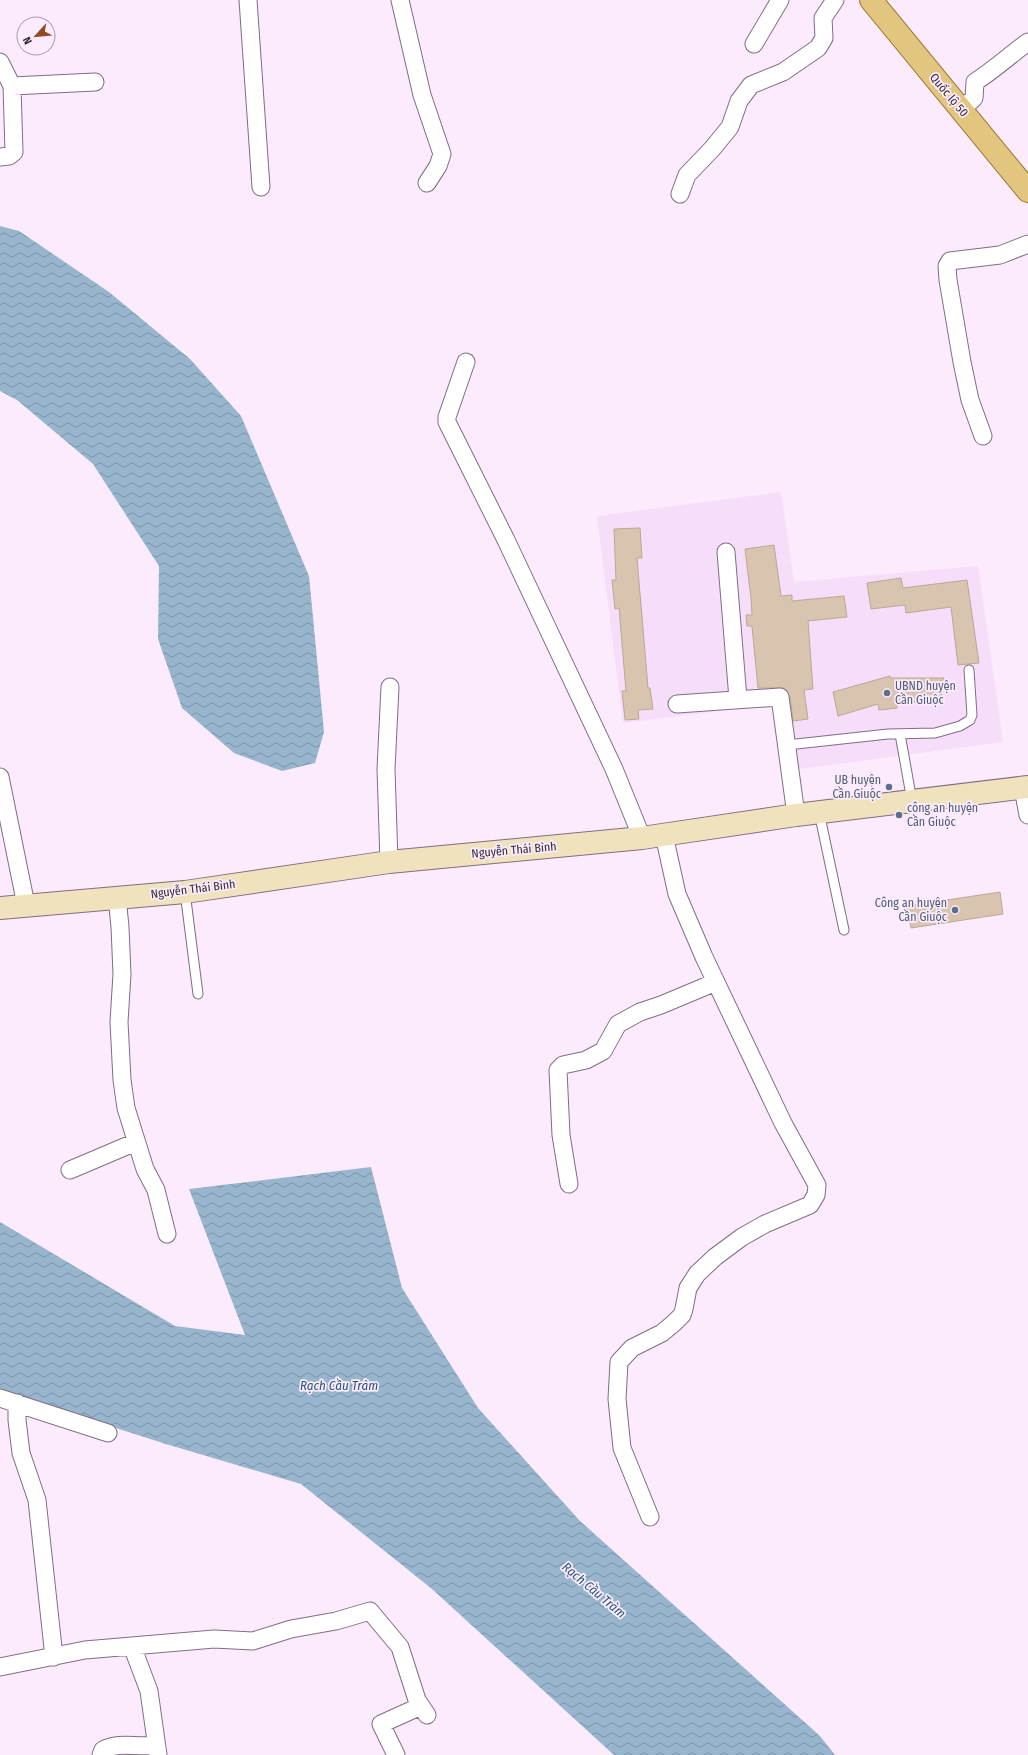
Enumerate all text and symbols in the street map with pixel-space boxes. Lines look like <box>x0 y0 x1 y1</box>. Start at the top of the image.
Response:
north arrow <box>16 16 56 56</box>
text: N <box>20 34 35 46</box>
street label: Quốc lộ 50 <box>927 70 972 119</box>
place label: UBND huyện Cần Giuộc <box>895 679 956 707</box>
marker: UBND huyện Cần Giuộc <box>882 688 892 698</box>
place label: UB huyện Cần Giuộc <box>832 773 881 801</box>
marker: UB huyện Cần Giuộc <box>884 782 894 792</box>
place label: công an huyện Cần Giuộc <box>907 801 978 829</box>
marker: công an huyện Cần Giuộc <box>894 810 904 820</box>
street label: Nguyễn Thái Bình <box>471 838 557 861</box>
street label: Nguyễn Thái Bình <box>150 876 236 901</box>
place label: Công an huyện Cần Giuộc <box>875 896 947 924</box>
marker: Công an huyện Cần Giuộc <box>950 905 960 915</box>
water label: Rạch Cầu Tràm <box>300 1378 378 1393</box>
water label: Rạch Cầu Tràm <box>559 1559 629 1621</box>

